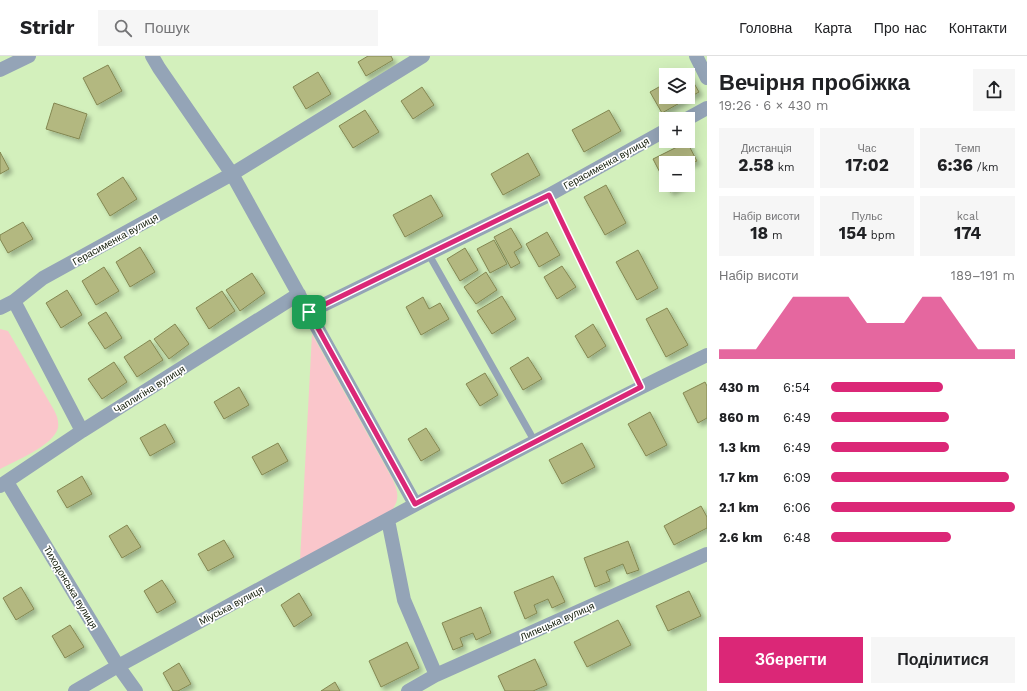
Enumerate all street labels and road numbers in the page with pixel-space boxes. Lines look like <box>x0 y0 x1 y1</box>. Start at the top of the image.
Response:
street label: Герасименка вулиця <box>562 135 651 192</box>
street label: Герасименка вулиця <box>71 211 160 268</box>
street label: Чаплигіна вулиця <box>112 363 187 416</box>
street label: Тиходонська вулиця <box>41 544 100 631</box>
street label: Міуська вулиця <box>197 584 265 627</box>
street label: Липецька вулиця <box>518 600 596 643</box>

